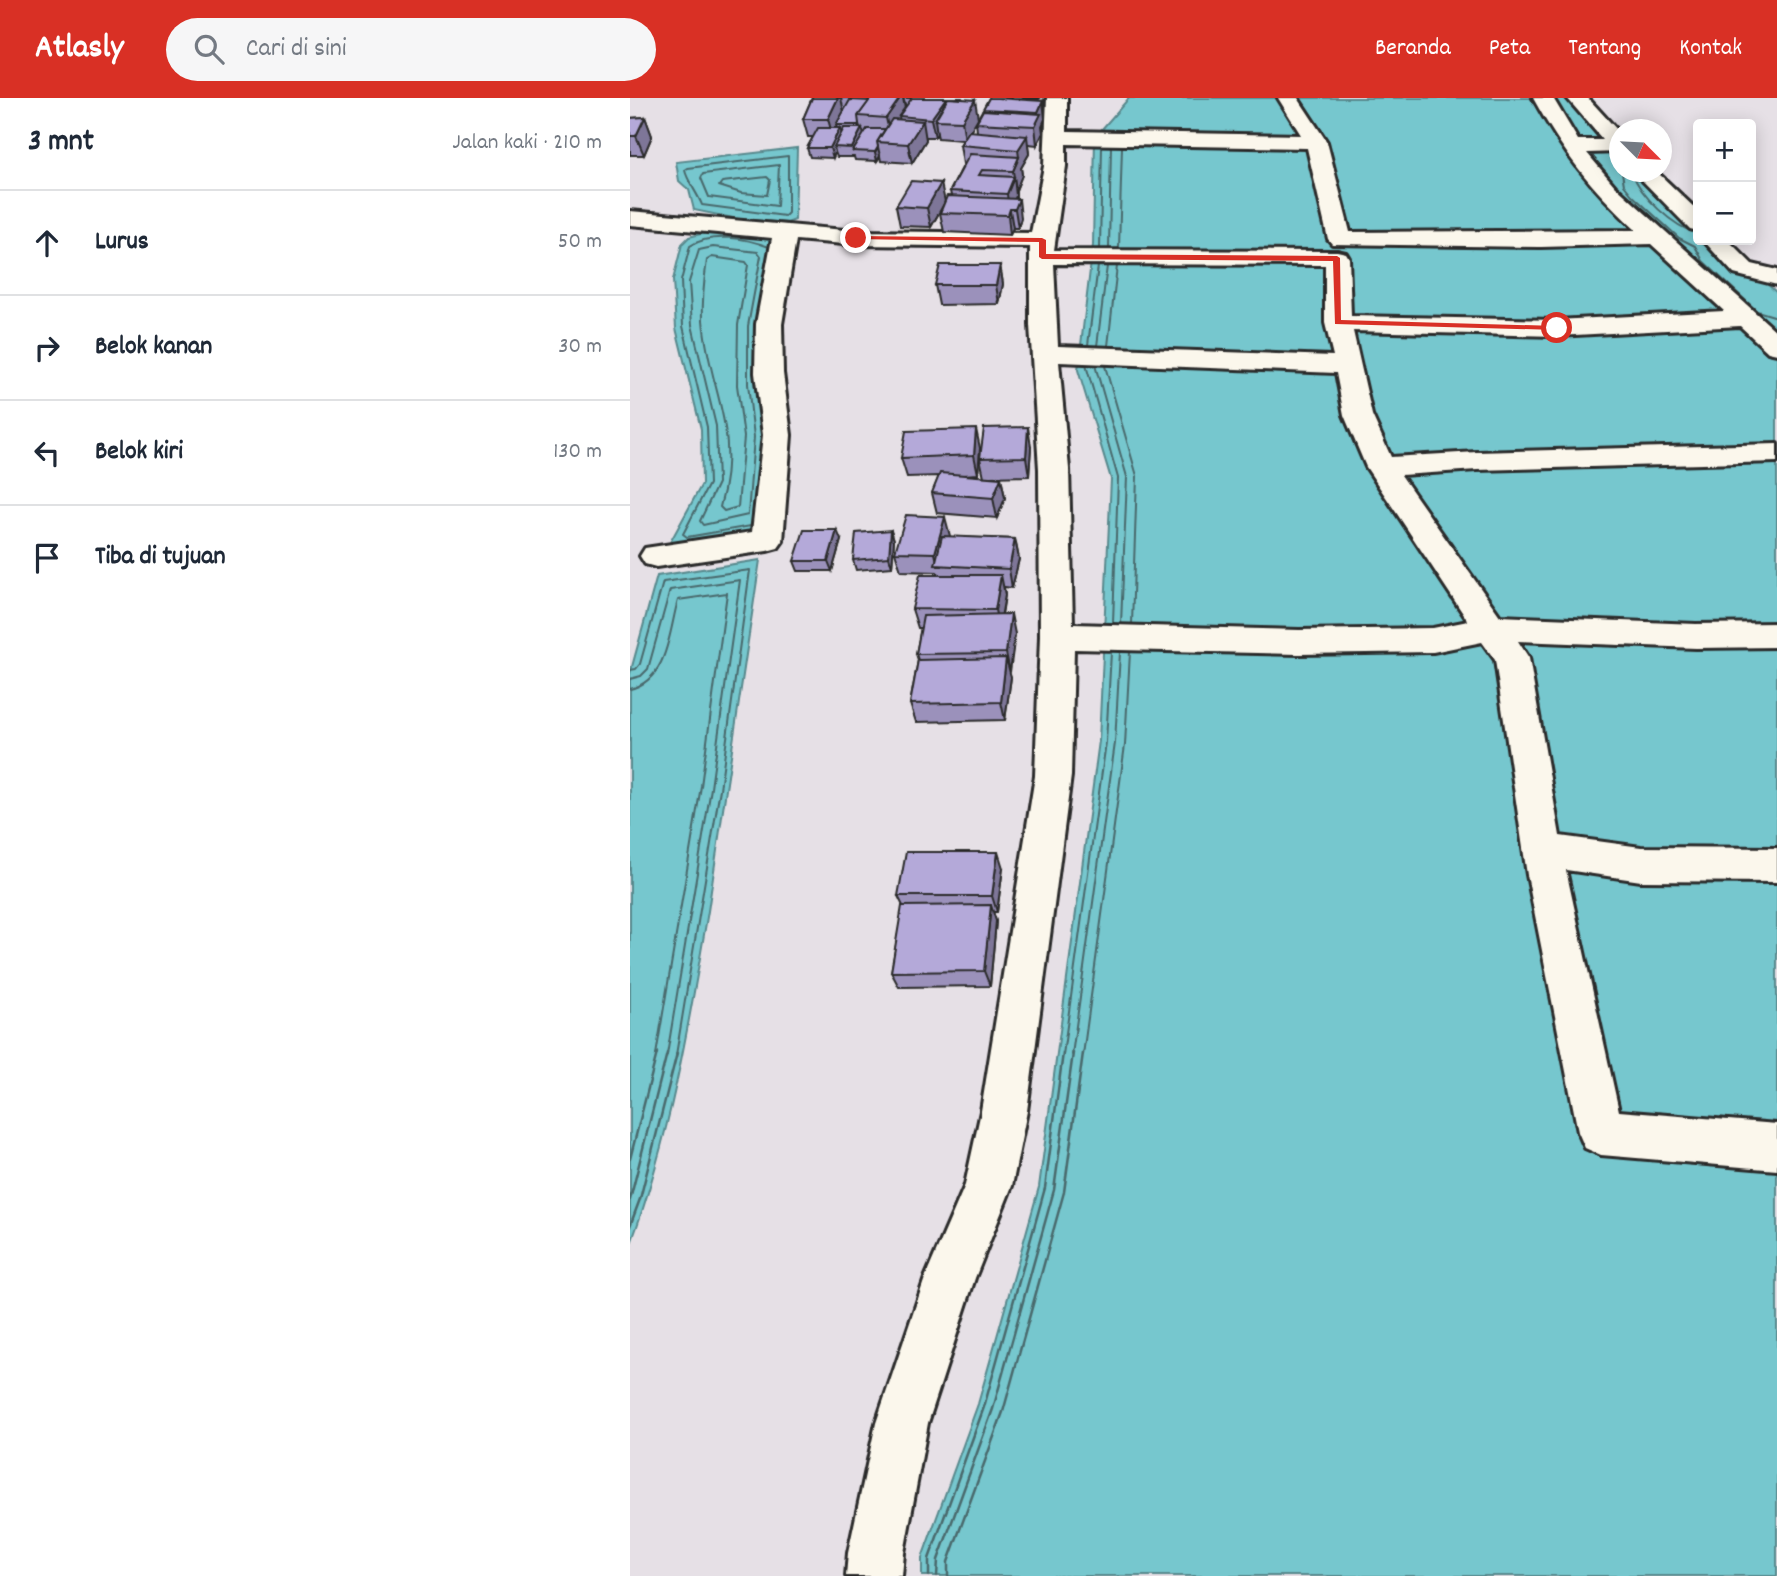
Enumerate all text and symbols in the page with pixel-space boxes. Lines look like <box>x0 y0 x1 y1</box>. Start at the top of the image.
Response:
search box <box>166 18 656 81</box>
text: Atlasly <box>35 26 124 73</box>
icon: search <box>190 30 228 68</box>
text: Cari di sini <box>246 31 346 68</box>
text: Beranda <box>1375 32 1451 66</box>
text: Peta <box>1489 32 1530 66</box>
text: Tentang <box>1568 32 1641 66</box>
text: Kontak <box>1679 32 1742 66</box>
north arrow <box>1609 119 1672 182</box>
map controls <box>1693 119 1756 245</box>
button: + <box>1693 119 1756 182</box>
text: 3 mnt <box>28 122 94 165</box>
text: Jalan kaki · 210 m <box>452 127 602 160</box>
button: − <box>1693 182 1756 245</box>
route end <box>840 222 871 253</box>
icon: ahead <box>28 224 66 262</box>
text: Lurus <box>95 224 149 261</box>
text: 50 m <box>558 226 602 259</box>
route start <box>1541 312 1572 343</box>
icon: right <box>28 329 66 367</box>
text: Belok kanan <box>95 329 212 366</box>
text: 30 m <box>558 331 602 364</box>
icon: left <box>28 434 66 472</box>
text: Belok kiri <box>95 434 183 471</box>
text: 130 m <box>553 436 602 469</box>
icon: arrive <box>28 539 66 577</box>
text: Tiba di tujuan <box>95 539 226 576</box>

